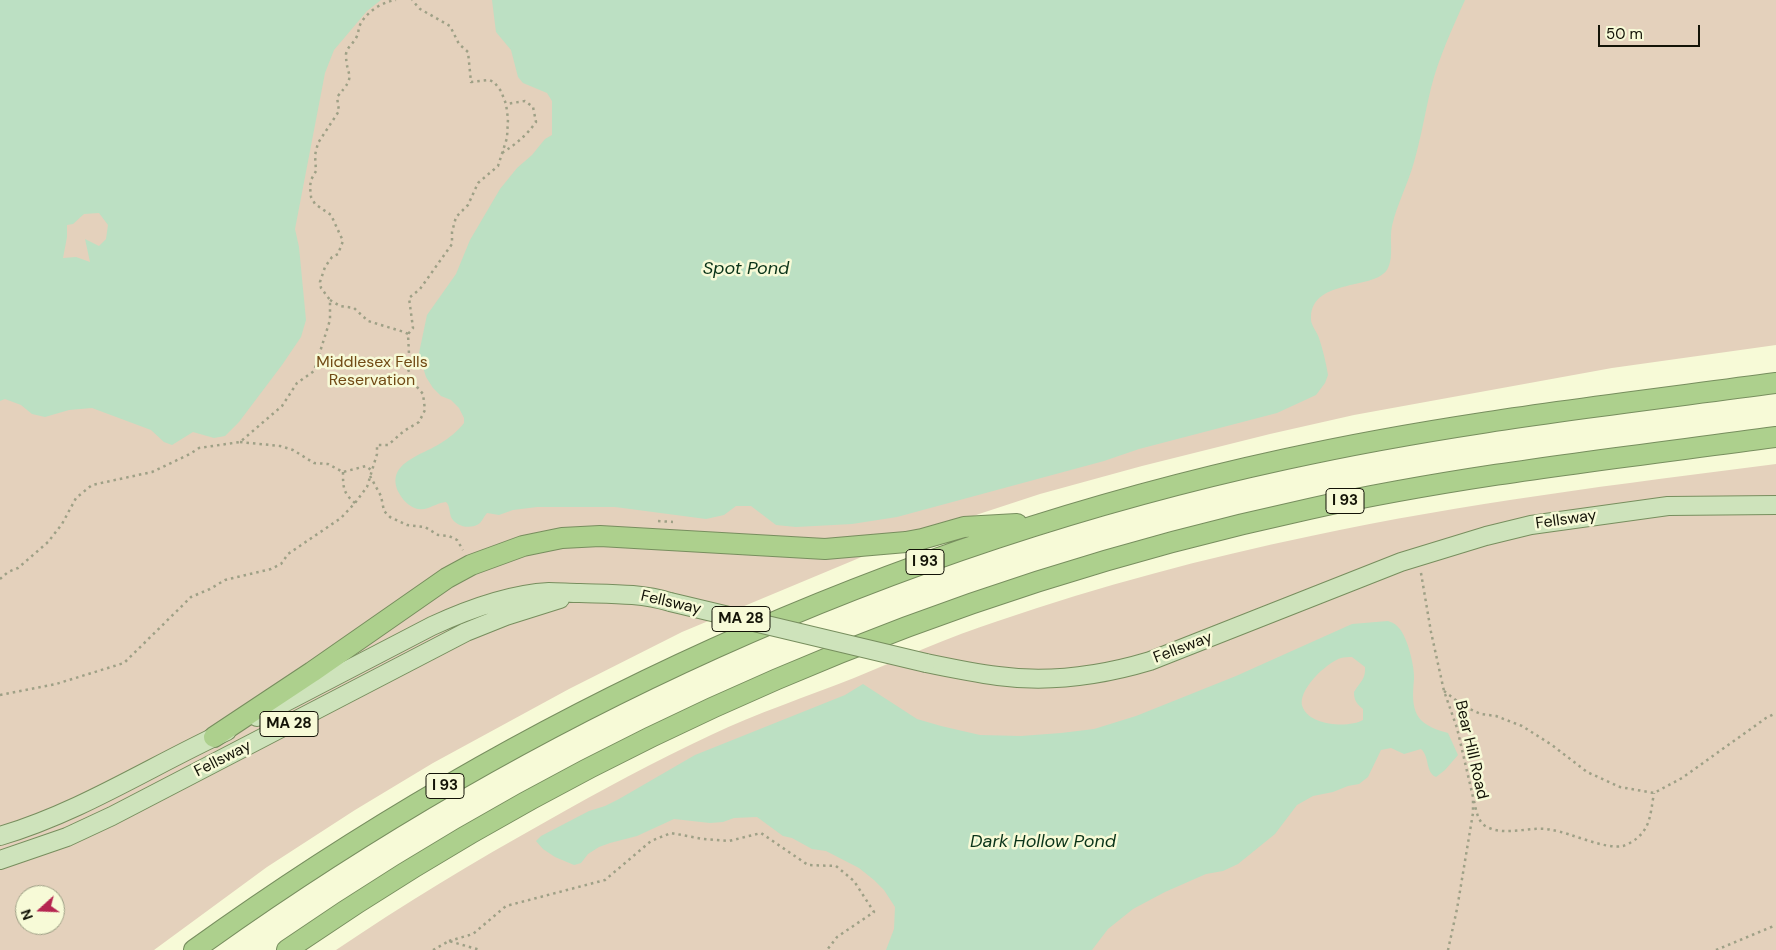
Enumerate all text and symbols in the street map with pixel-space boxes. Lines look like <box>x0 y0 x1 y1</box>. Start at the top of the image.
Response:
scale bar <box>1601 15 1704 47</box>
text: 50 m <box>1606 24 1643 44</box>
water label: Spot Pond <box>703 258 789 280</box>
park label: Middlesex Fells Reservation <box>316 353 428 391</box>
road number: I 93 <box>1326 488 1364 514</box>
street label: Fellsway <box>1534 506 1598 534</box>
road number: I 93 <box>906 550 944 574</box>
street label: Fellsway <box>639 587 703 619</box>
road number: MA 28 <box>712 606 770 632</box>
street label: Fellsway <box>1151 628 1215 668</box>
street label: Bear Hill Road <box>1450 699 1492 801</box>
road number: MA 28 <box>260 712 318 736</box>
street label: Fellsway <box>191 736 255 782</box>
road number: I 93 <box>426 774 464 798</box>
water label: Dark Hollow Pond <box>970 831 1116 853</box>
north arrow <box>15 885 65 935</box>
text: N <box>17 907 37 923</box>

